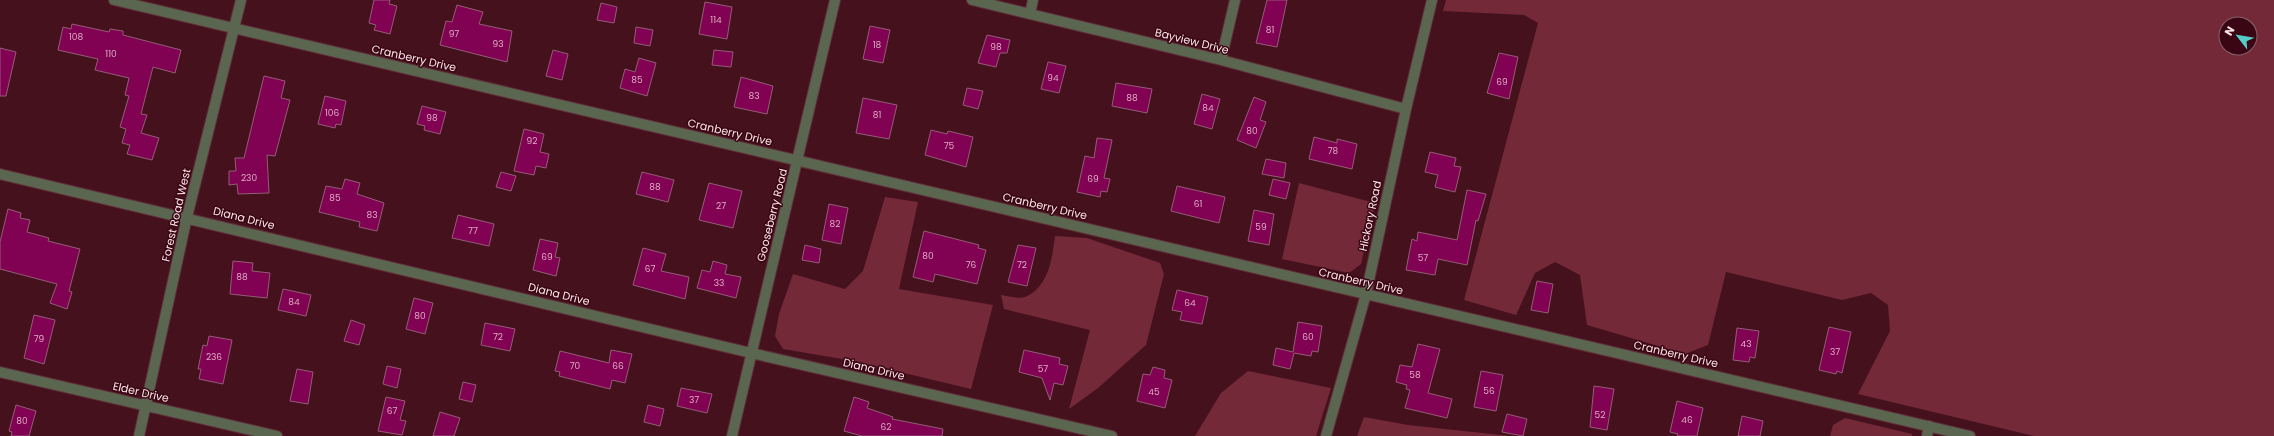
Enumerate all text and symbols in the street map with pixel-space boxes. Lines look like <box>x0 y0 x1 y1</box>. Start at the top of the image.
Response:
house number: 114 <box>710 14 722 26</box>
north arrow <box>2218 16 2258 56</box>
text: N <box>2220 23 2238 39</box>
street label: Bayview Drive <box>1153 24 1231 58</box>
house number: 81 <box>1266 24 1274 36</box>
house number: 97 <box>449 28 459 40</box>
house number: 108 <box>69 31 83 43</box>
house number: 93 <box>493 38 503 50</box>
house number: 18 <box>873 39 882 51</box>
street label: Cranberry Drive <box>370 41 458 76</box>
house number: 98 <box>990 41 1002 53</box>
house number: 110 <box>105 48 117 60</box>
house number: 94 <box>1047 72 1059 84</box>
house number: 85 <box>631 74 643 86</box>
house number: 69 <box>1496 76 1508 88</box>
house number: 83 <box>749 90 759 102</box>
house number: 88 <box>1126 92 1138 104</box>
house number: 84 <box>1202 102 1214 114</box>
house number: 106 <box>325 107 339 119</box>
house number: 81 <box>873 109 881 121</box>
house number: 98 <box>426 112 438 124</box>
street label: Cranberry Drive <box>686 115 774 150</box>
house number: 80 <box>1246 125 1258 137</box>
house number: 92 <box>527 135 537 147</box>
house number: 75 <box>944 140 955 152</box>
house number: 78 <box>1328 145 1339 157</box>
street label: Forest Road West <box>158 167 194 263</box>
street label: Gooseberry Road <box>753 167 791 263</box>
house number: 230 <box>241 172 257 184</box>
house number: 69 <box>1087 173 1099 185</box>
street label: Hickory Road <box>1355 179 1385 253</box>
house number: 88 <box>649 181 661 193</box>
street label: Cranberry Drive <box>1001 189 1089 224</box>
house number: 85 <box>329 192 341 204</box>
house number: 61 <box>1194 198 1202 210</box>
house number: 27 <box>716 200 726 212</box>
street label: Diana Drive <box>212 203 277 233</box>
house number: 83 <box>367 209 377 221</box>
house number: 82 <box>830 218 840 230</box>
house number: 59 <box>1255 221 1267 233</box>
house number: 77 <box>468 225 478 237</box>
house number: 80 <box>922 250 934 262</box>
house number: 69 <box>541 251 553 263</box>
house number: 57 <box>1418 252 1428 264</box>
house number: 76 <box>966 259 977 271</box>
house number: 72 <box>1017 259 1027 271</box>
house number: 67 <box>645 263 655 275</box>
street label: Cranberry Drive <box>1317 264 1405 299</box>
house number: 88 <box>236 271 248 283</box>
house number: 33 <box>714 277 724 289</box>
street label: Diana Drive <box>527 279 592 309</box>
house number: 84 <box>288 296 300 308</box>
house number: 64 <box>1184 297 1196 309</box>
house number: 80 <box>414 310 426 322</box>
house number: 72 <box>493 331 503 343</box>
house number: 60 <box>1302 331 1314 343</box>
house number: 79 <box>34 333 45 345</box>
street label: Cranberry Drive <box>1632 337 1720 372</box>
house number: 43 <box>1741 338 1751 350</box>
house number: 37 <box>1830 346 1840 358</box>
house number: 236 <box>206 351 222 363</box>
street label: Diana Drive <box>842 354 907 384</box>
house number: 70 <box>570 360 581 372</box>
house number: 66 <box>612 360 624 372</box>
house number: 57 <box>1038 363 1048 375</box>
house number: 58 <box>1409 369 1421 381</box>
street label: Elder Drive <box>111 378 171 406</box>
house number: 56 <box>1483 385 1495 397</box>
house number: 45 <box>1148 386 1160 398</box>
house number: 37 <box>689 394 699 406</box>
house number: 67 <box>387 405 397 417</box>
house number: 52 <box>1595 409 1605 421</box>
house number: 46 <box>1681 414 1693 426</box>
house number: 80 <box>16 415 28 427</box>
house number: 62 <box>881 421 891 433</box>

